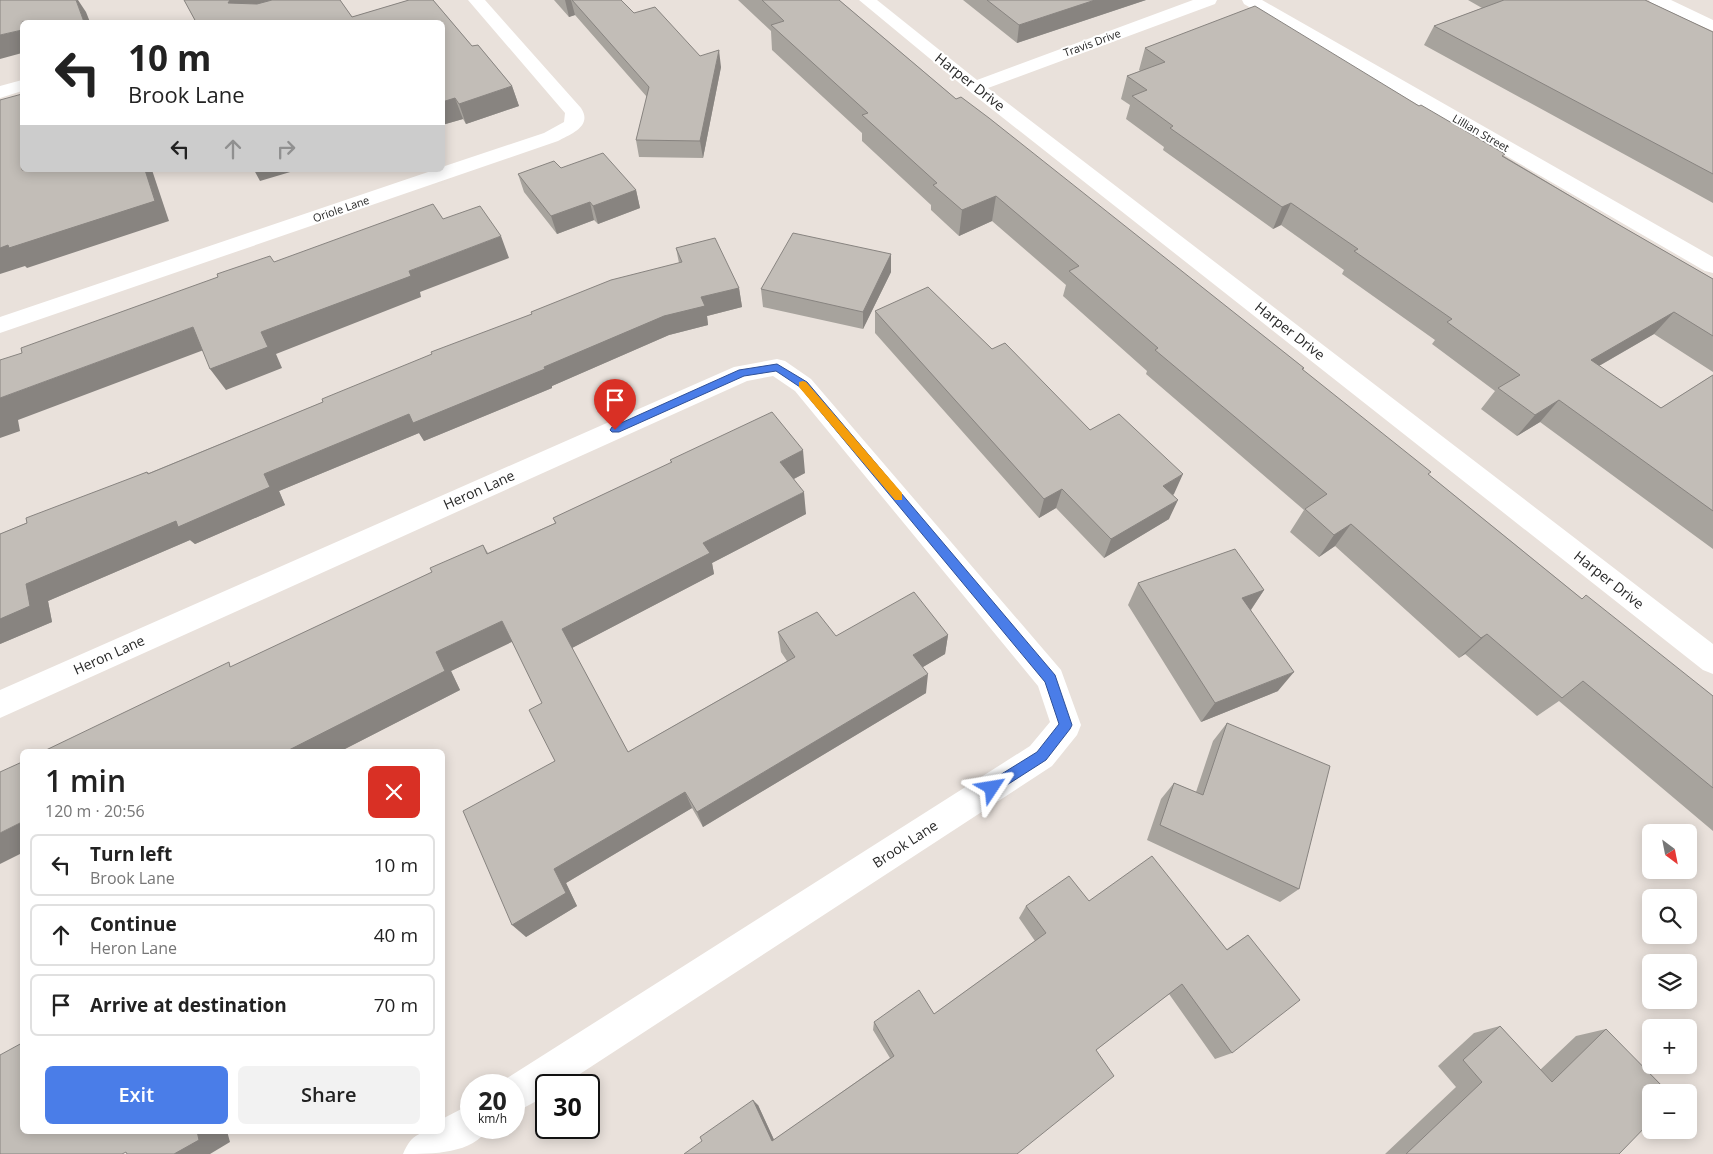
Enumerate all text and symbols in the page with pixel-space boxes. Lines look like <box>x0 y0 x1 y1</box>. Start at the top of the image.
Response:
street label: Travis Drive <box>1061 25 1123 60</box>
text: 10 m <box>128 34 211 81</box>
icon: left <box>45 40 110 105</box>
street label: Harper Drive <box>931 48 1009 115</box>
text: Brook Lane <box>128 79 245 109</box>
street label: Lillian Street <box>1450 110 1512 155</box>
icon: left <box>166 135 194 163</box>
icon: ahead <box>219 135 247 163</box>
icon: right <box>272 135 300 163</box>
street label: Oriole Lane <box>310 192 371 225</box>
street label: Harper Drive <box>1251 297 1329 364</box>
pin <box>594 379 636 430</box>
icon: arrive <box>601 386 629 414</box>
street label: Heron Lane <box>440 465 518 514</box>
street label: Harper Drive <box>1570 546 1648 613</box>
street label: Heron Lane <box>70 630 148 679</box>
text: 1 min <box>45 760 126 801</box>
position arrow <box>965 761 1017 813</box>
button: close <box>368 766 420 818</box>
text: 120 m · 20:56 <box>45 800 145 822</box>
street label: Brook Lane <box>868 815 941 872</box>
north arrow <box>1642 824 1698 879</box>
map controls <box>1642 824 1697 1139</box>
text: Turn left <box>90 841 172 867</box>
icon: left <box>47 851 75 879</box>
text: 10 m <box>374 852 418 878</box>
text: Brook Lane <box>90 867 175 889</box>
button: search <box>1642 889 1697 944</box>
text: Continue <box>90 911 177 937</box>
icon: ahead <box>47 921 75 949</box>
text: 40 m <box>374 922 418 948</box>
text: Heron Lane <box>90 937 177 959</box>
button: layers <box>1642 954 1697 1009</box>
icon: arrive <box>47 991 75 1019</box>
text: Arrive at destination <box>90 992 287 1018</box>
text: 70 m <box>374 992 418 1018</box>
button: + <box>1642 1019 1697 1074</box>
button: Exit <box>45 1066 228 1124</box>
button: Share <box>238 1066 420 1124</box>
speed limit sign: 30 <box>535 1074 600 1139</box>
text: 20 <box>478 1083 507 1117</box>
button: − <box>1642 1084 1697 1139</box>
text: km/h <box>478 1110 507 1127</box>

